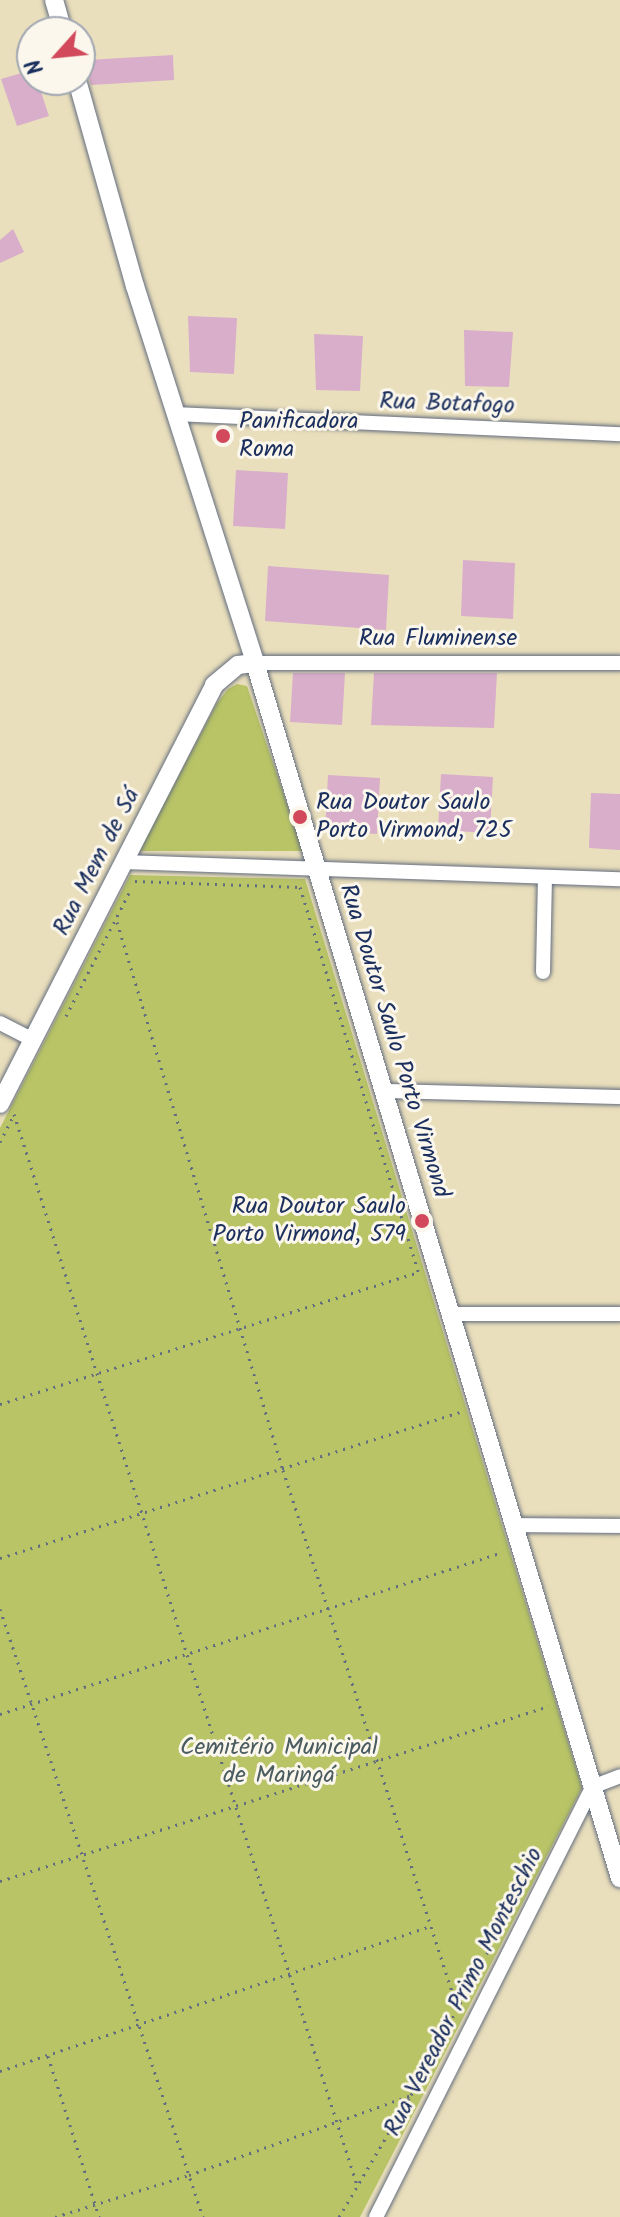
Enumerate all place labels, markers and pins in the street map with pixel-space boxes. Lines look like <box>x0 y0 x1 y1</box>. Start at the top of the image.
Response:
place label: Panificadora Roma <box>239 408 358 464</box>
marker: Panificadora Roma <box>214 427 232 445</box>
place label: Rua Doutor Saulo Porto Virmond, 725 <box>316 789 512 845</box>
marker: Rua Doutor Saulo Porto Virmond, 725 <box>291 808 309 826</box>
place label: Rua Doutor Saulo Porto Virmond, 579 <box>212 1193 406 1249</box>
marker: Rua Doutor Saulo Porto Virmond, 579 <box>413 1212 431 1230</box>

